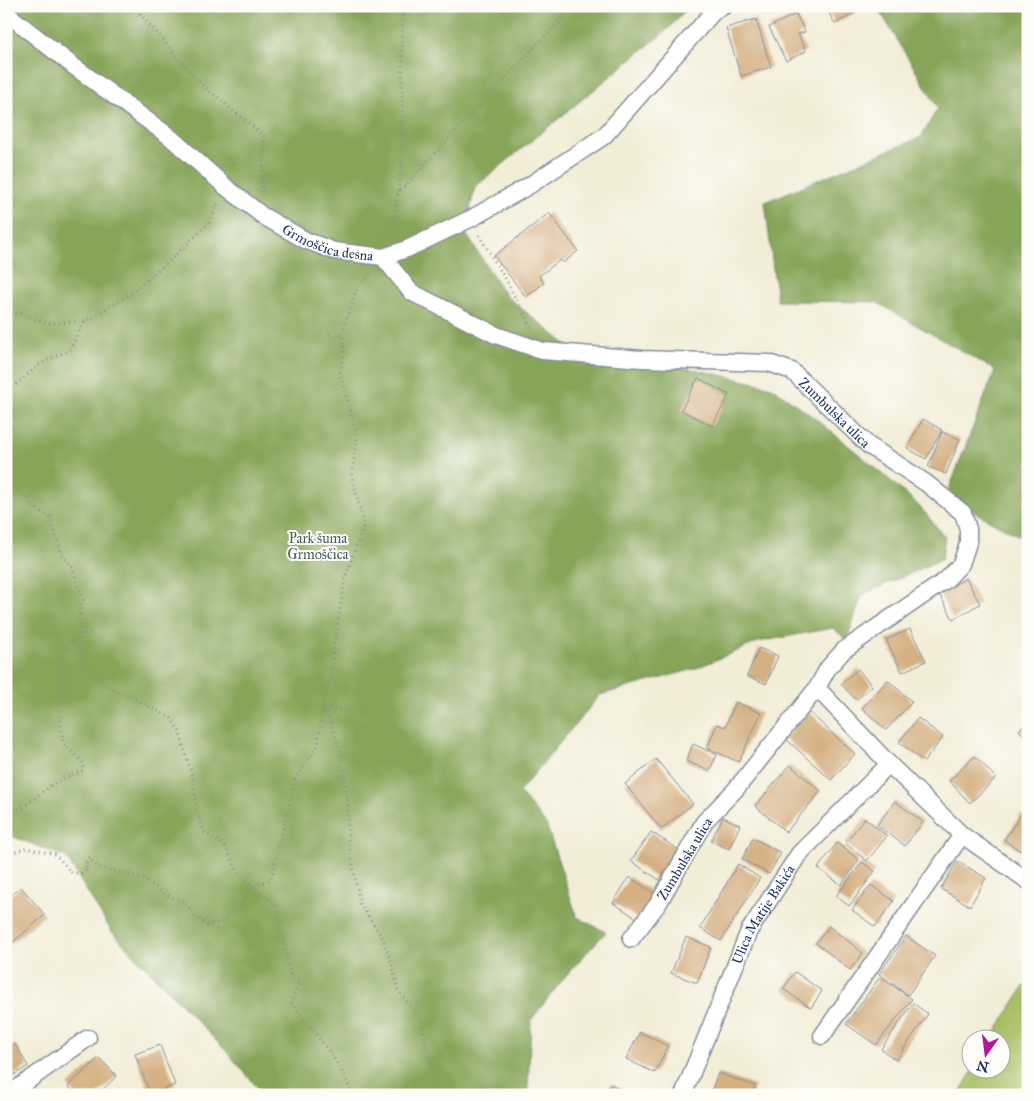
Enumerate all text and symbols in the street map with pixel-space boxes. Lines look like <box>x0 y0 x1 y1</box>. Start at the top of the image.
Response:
street label: Grmoščica desna <box>279 220 374 264</box>
street label: Zumbulska ulica <box>795 374 874 451</box>
park label: Park šuma Grmoščica <box>288 530 349 563</box>
street label: Zumbulska ulica <box>654 815 716 903</box>
street label: Ulica Matije Bakića <box>728 861 798 967</box>
north arrow <box>962 1028 1012 1078</box>
text: N <box>975 1056 991 1076</box>

